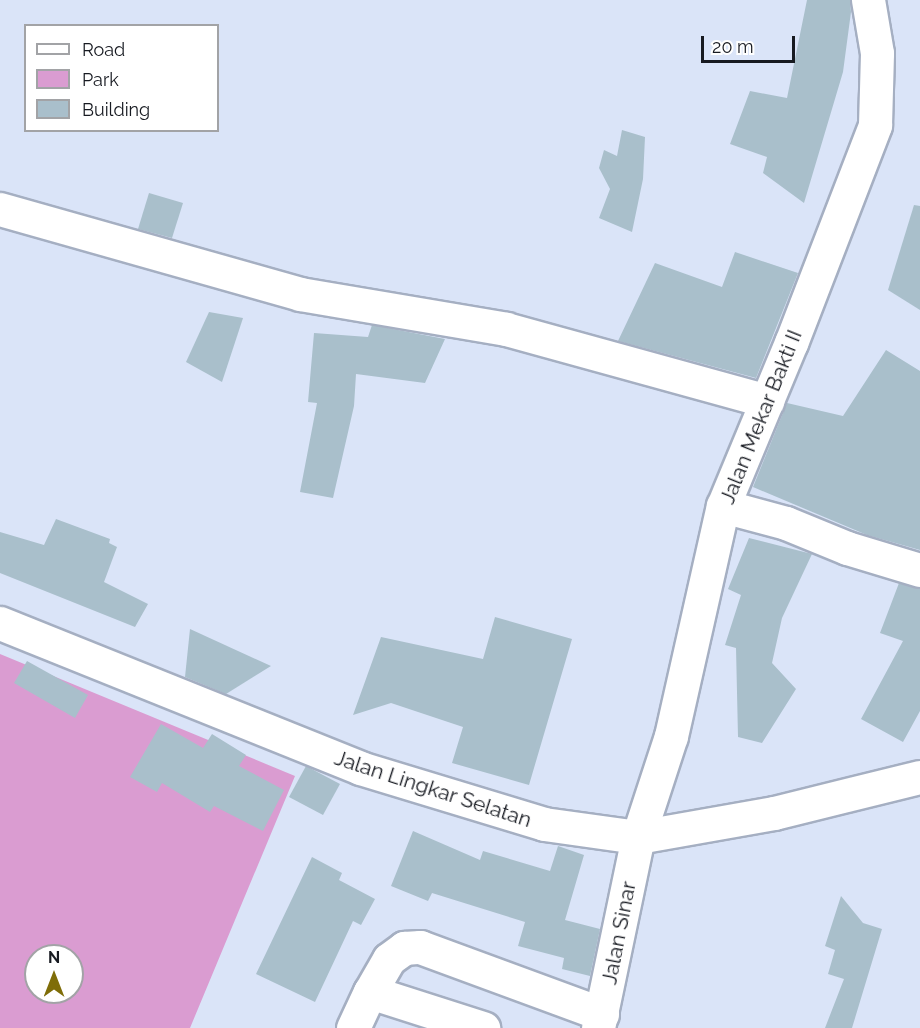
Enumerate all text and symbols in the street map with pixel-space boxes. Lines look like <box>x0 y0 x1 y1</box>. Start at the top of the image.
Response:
legend <box>24 24 219 132</box>
scale bar <box>704 24 798 62</box>
text: 20 m <box>712 36 754 57</box>
text: Road <box>82 39 125 60</box>
text: Park <box>82 69 119 90</box>
text: Building <box>82 99 150 120</box>
street label: Jalan Mekar Bakti II <box>714 326 808 508</box>
street label: Jalan Lingkar Selatan <box>331 745 535 833</box>
street label: Jalan Sinar <box>597 879 641 987</box>
north arrow <box>24 944 84 1004</box>
text: N <box>48 948 60 967</box>

